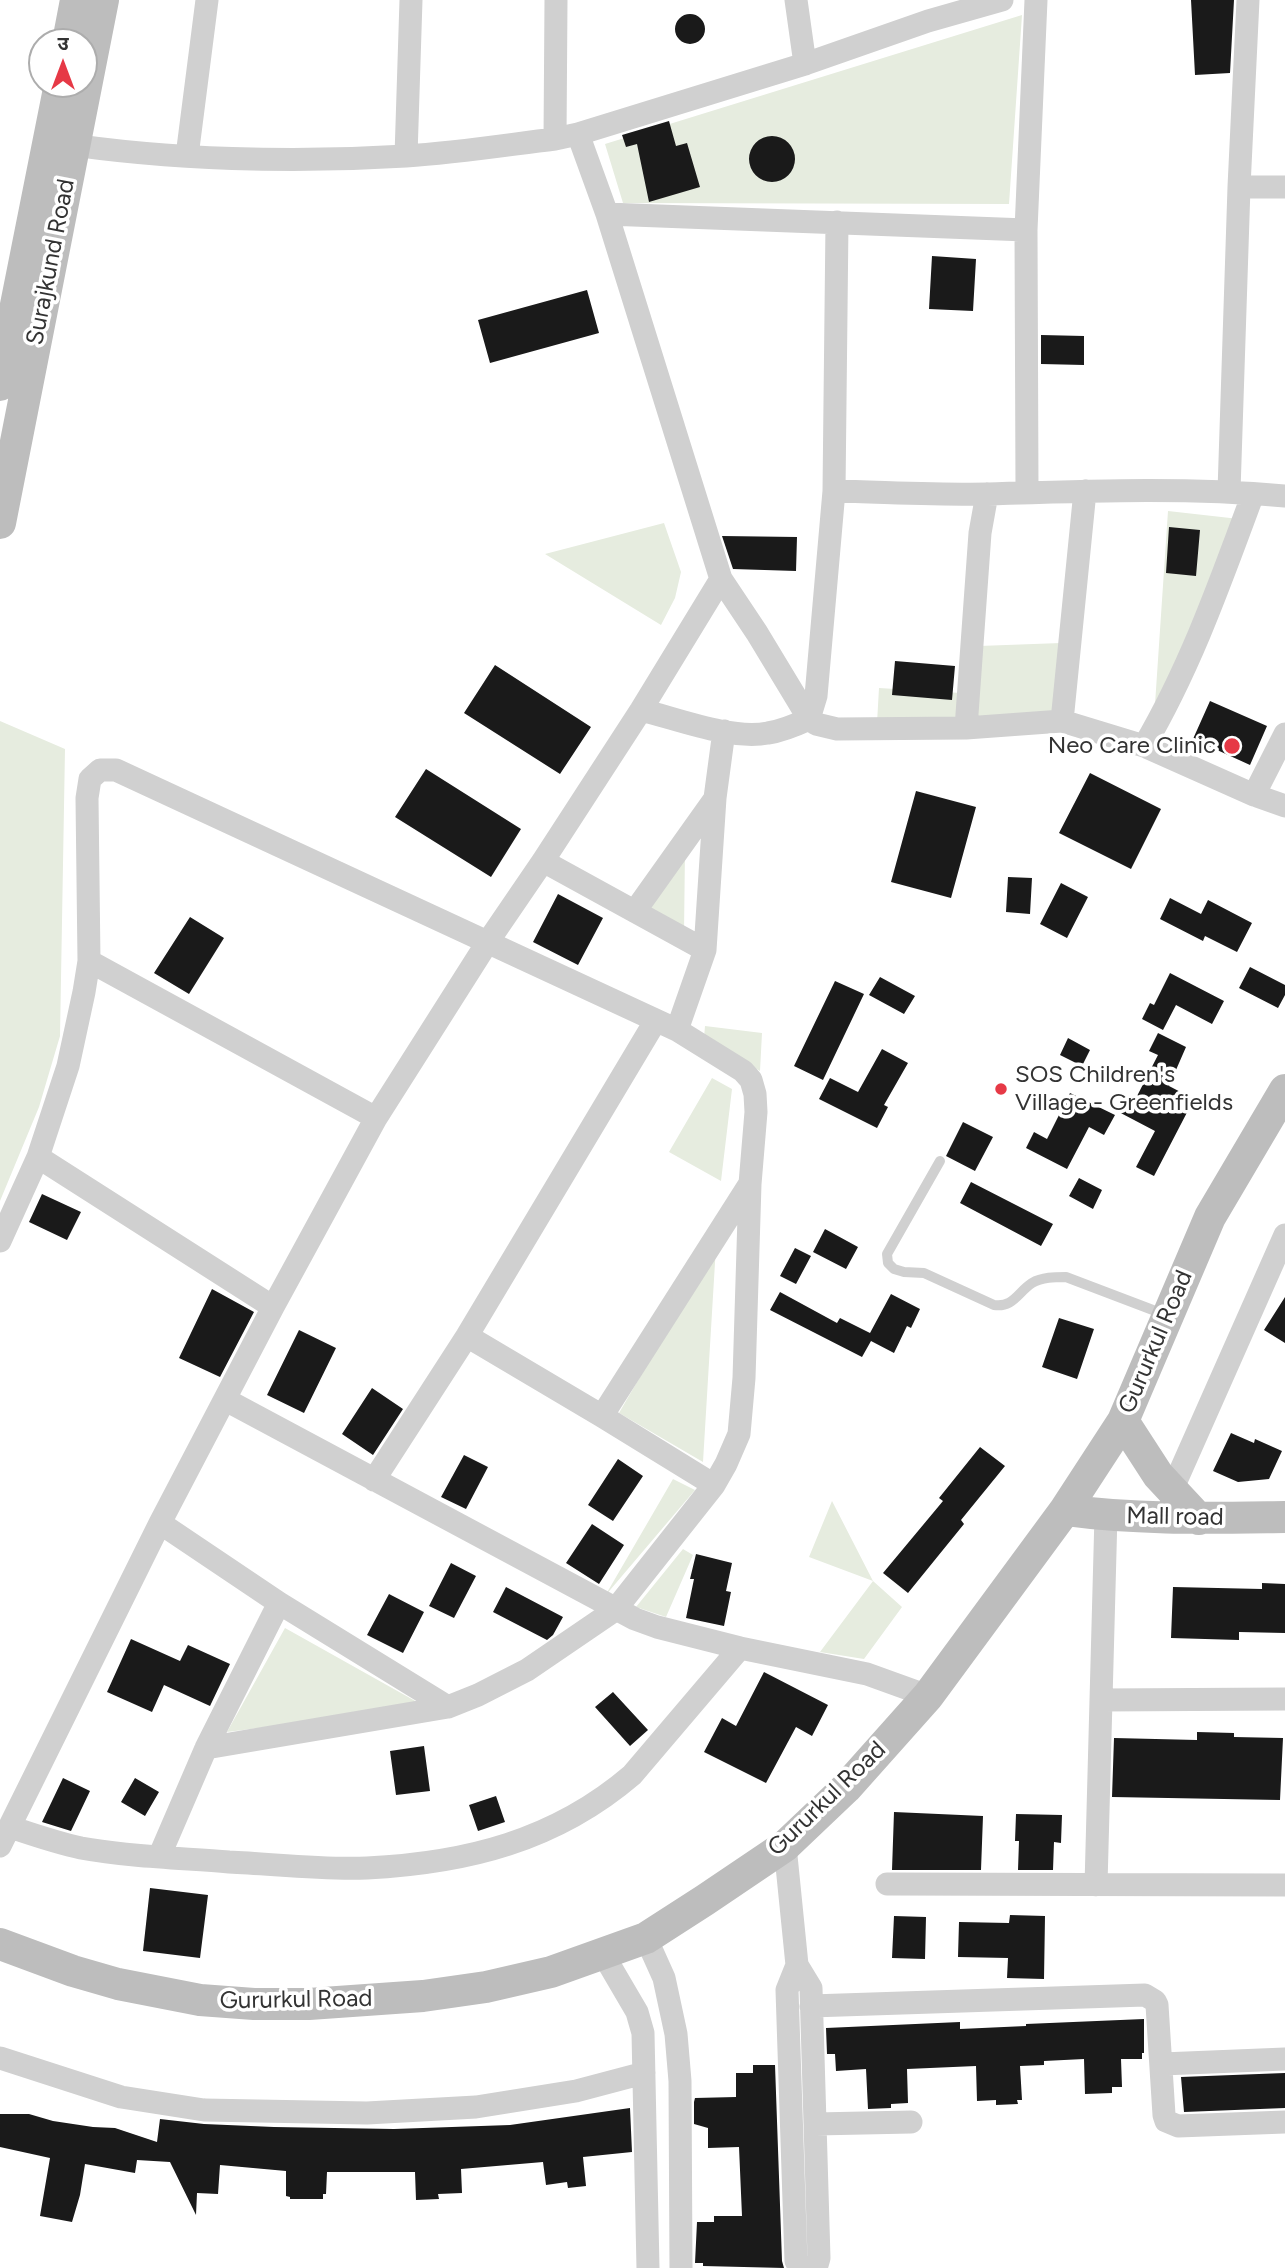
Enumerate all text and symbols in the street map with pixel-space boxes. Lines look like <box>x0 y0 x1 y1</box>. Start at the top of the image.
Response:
north arrow <box>28 28 98 98</box>
text: उ <box>57 32 69 55</box>
street label: Surajkund Road <box>21 177 81 347</box>
place label: Neo Care Clinic <box>1048 732 1216 760</box>
marker: Neo Care Clinic <box>1222 736 1242 756</box>
place label: SOS Children's Village - Greenfields <box>1015 1061 1233 1117</box>
marker: SOS Children's Village - Greenfields <box>993 1081 1009 1097</box>
street label: Gururkul Road <box>1113 1266 1199 1418</box>
street label: Mall road <box>1126 1502 1224 1532</box>
street label: Gururkul Road <box>762 1736 892 1862</box>
street label: Gururkul Road <box>219 1984 373 2016</box>

